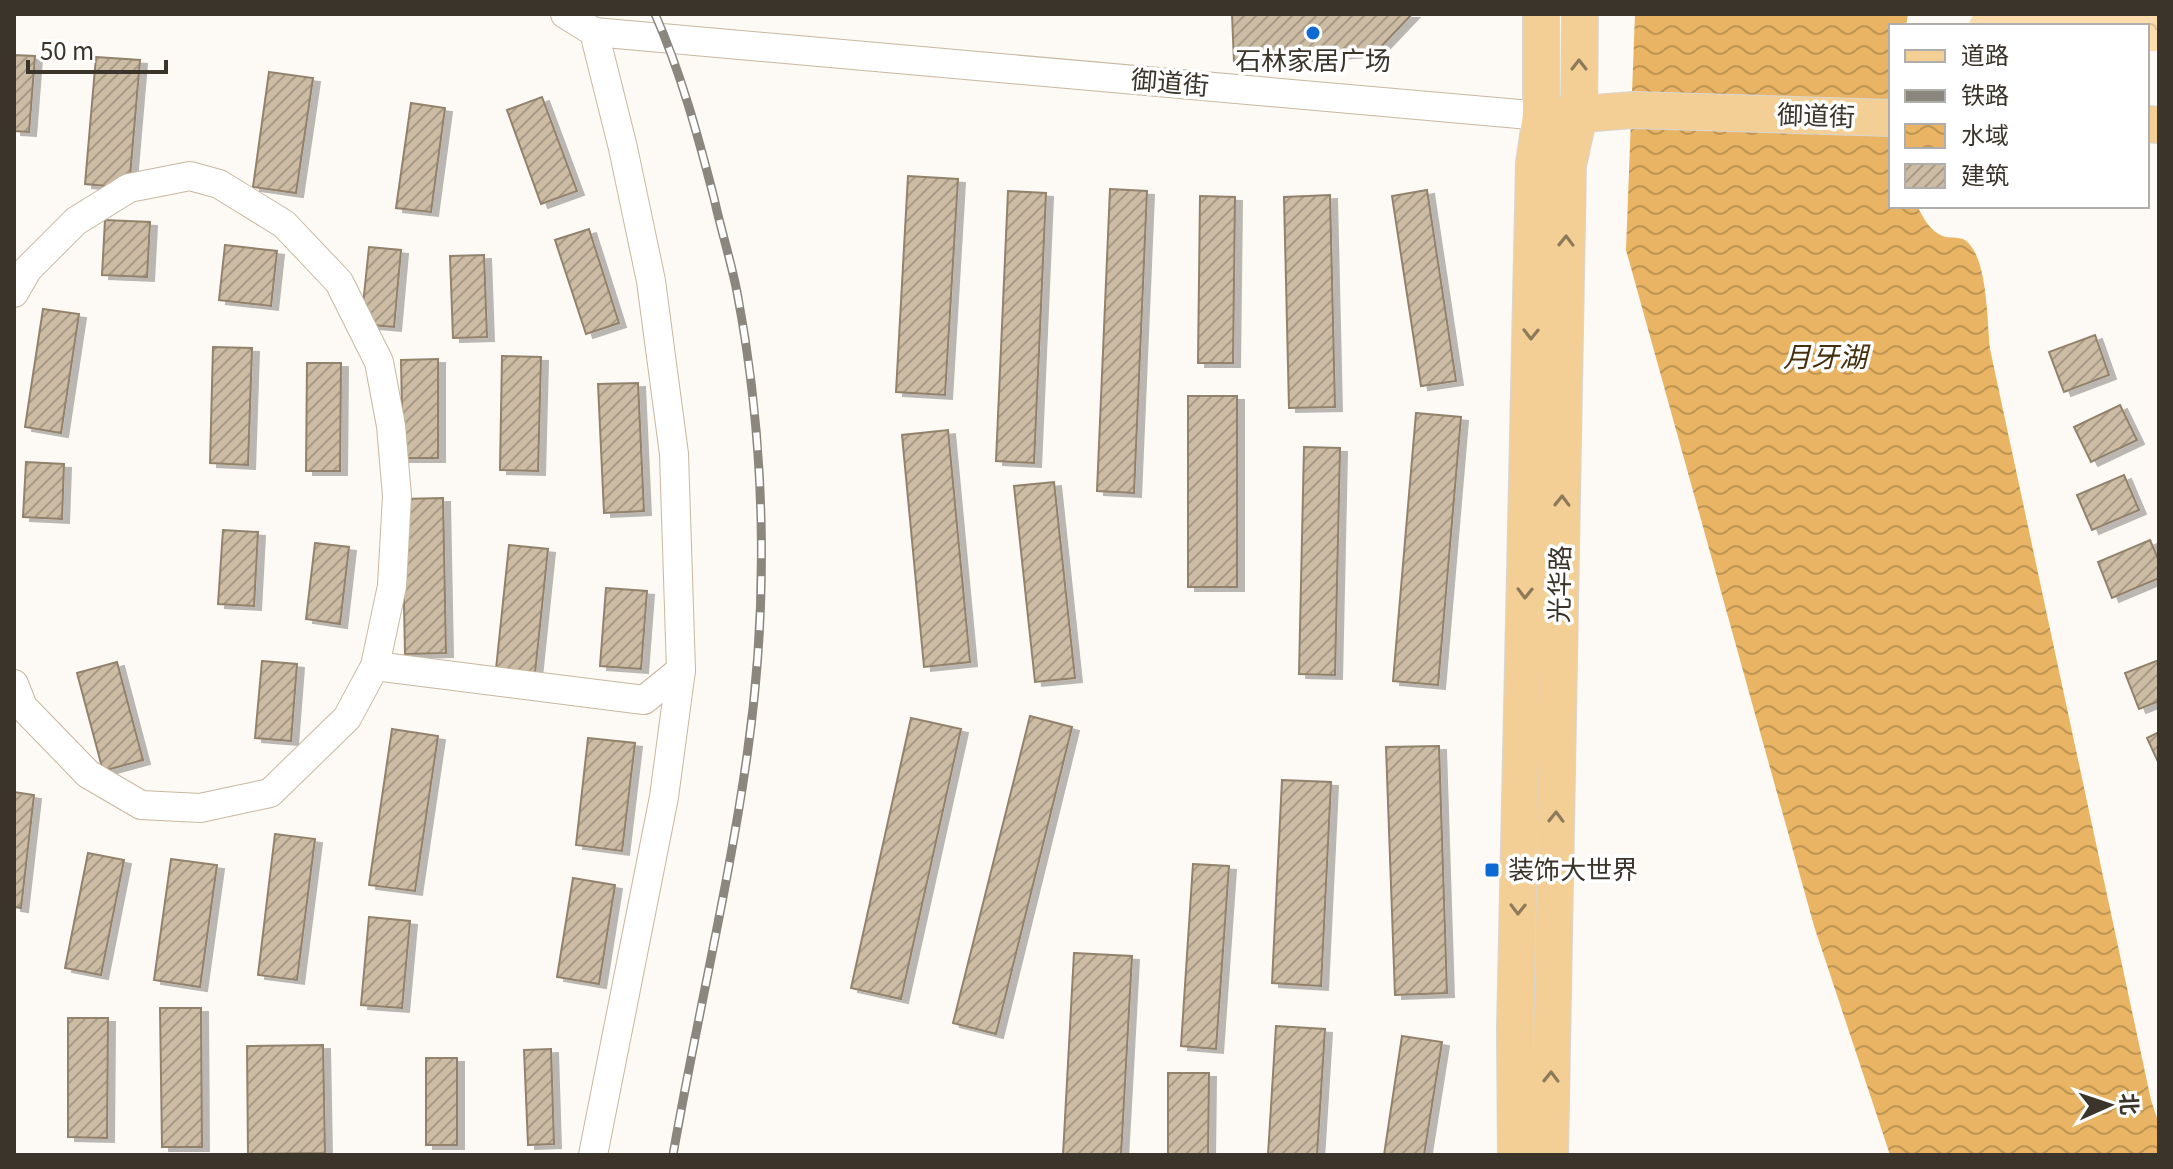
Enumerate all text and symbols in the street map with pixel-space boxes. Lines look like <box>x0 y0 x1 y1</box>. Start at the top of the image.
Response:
scale bar <box>28 24 166 74</box>
marker: 石林家居广场 <box>1304 24 1322 42</box>
legend <box>1889 24 2149 208</box>
text: 50 m <box>40 32 94 67</box>
text: 道路 <box>1961 36 2009 71</box>
place label: 石林家居广场 <box>1235 40 1391 77</box>
one-way arrow <box>1570 58 1588 71</box>
street label: 御道街 <box>1130 59 1211 102</box>
text: 铁路 <box>1961 76 2009 111</box>
street label: 御道街 <box>1776 94 1856 133</box>
text: 水域 <box>1961 116 2009 151</box>
text: 建筑 <box>1961 156 2009 191</box>
one-way arrow <box>1557 234 1575 247</box>
one-way arrow <box>1522 328 1539 341</box>
water label: 月牙湖 <box>1783 335 1871 375</box>
one-way arrow <box>1553 494 1570 507</box>
street label: 光华路 <box>1538 545 1577 623</box>
one-way arrow <box>1516 587 1534 600</box>
one-way arrow <box>1547 810 1565 823</box>
place label: 装饰大世界 <box>1508 849 1638 886</box>
marker: 装饰大世界 <box>1483 861 1501 879</box>
one-way arrow <box>1509 903 1527 916</box>
north arrow <box>2069 1065 2149 1145</box>
one-way arrow <box>1542 1070 1560 1083</box>
text: 北 <box>2114 1092 2148 1116</box>

